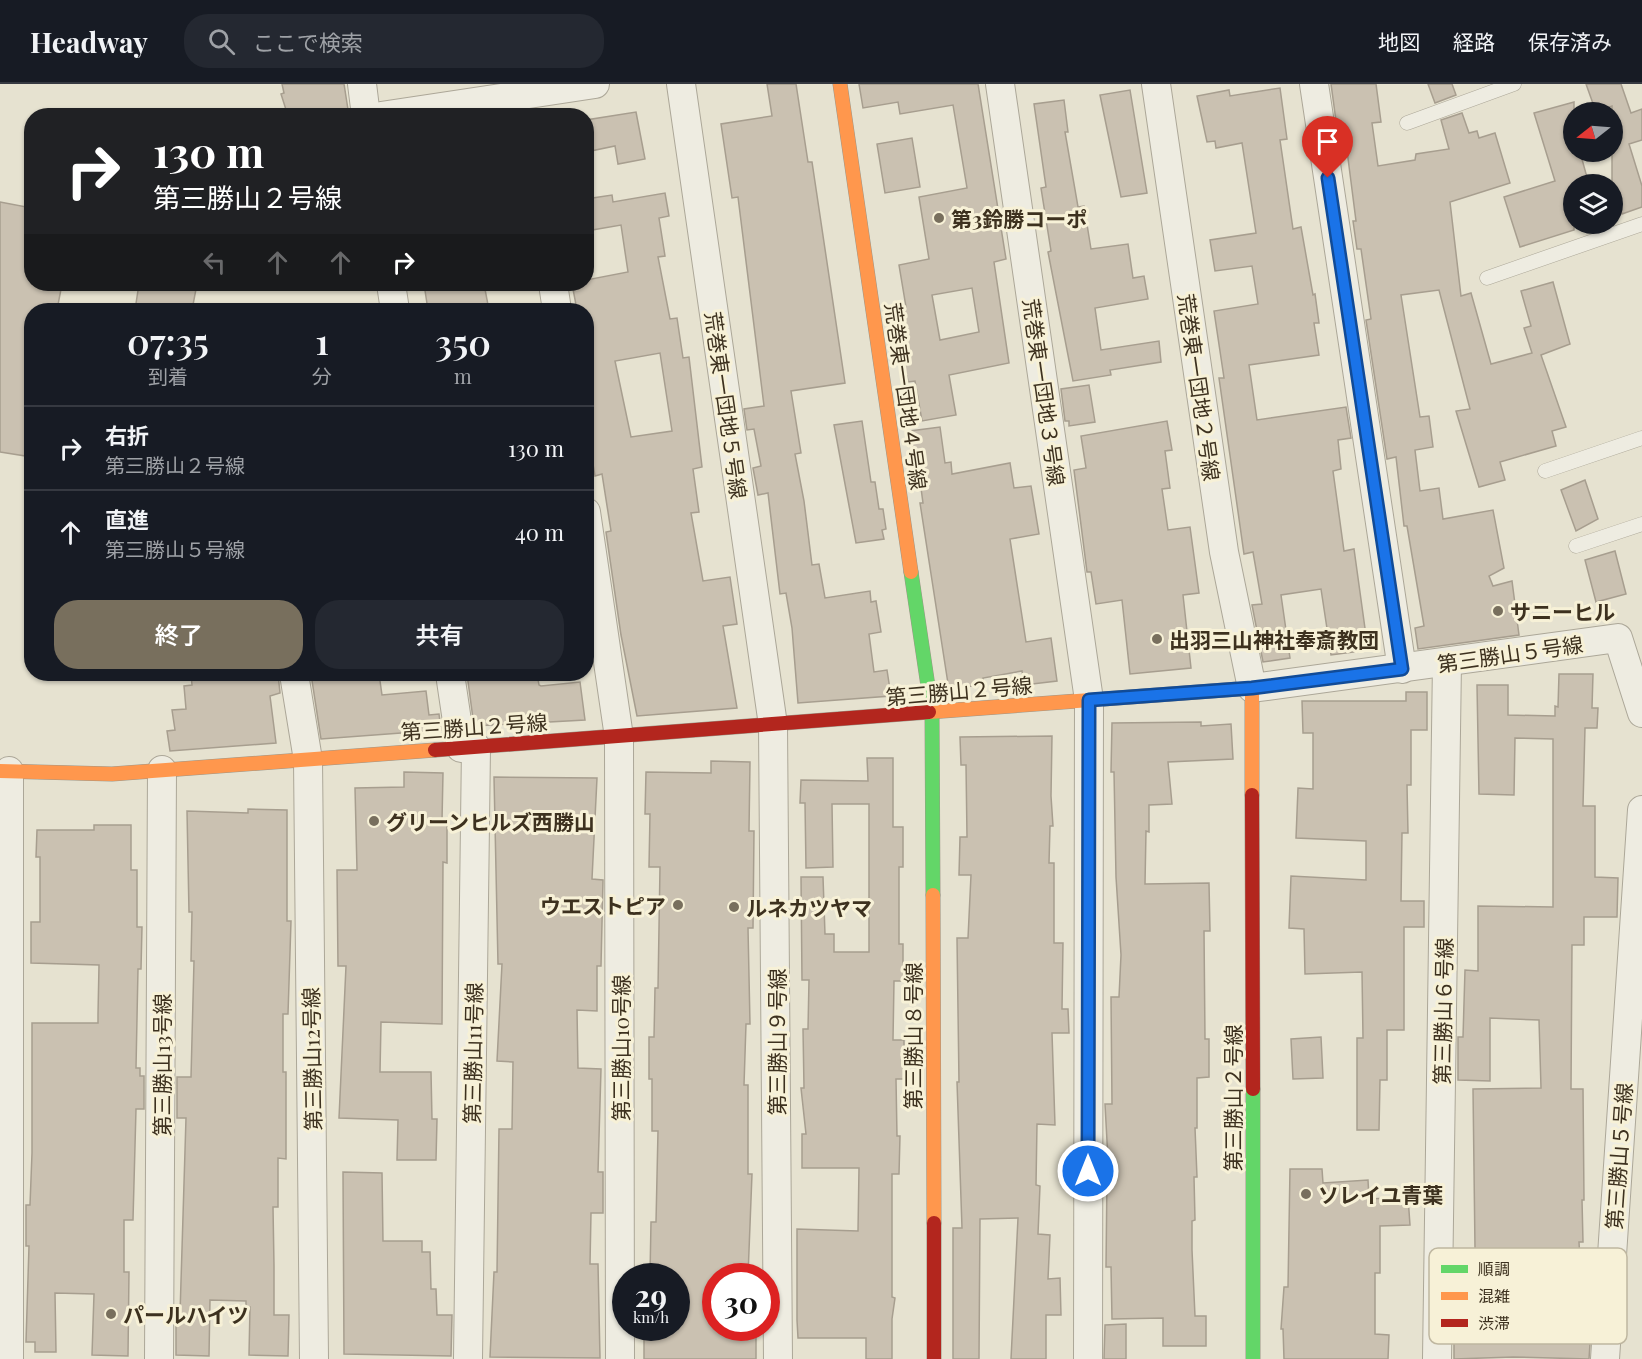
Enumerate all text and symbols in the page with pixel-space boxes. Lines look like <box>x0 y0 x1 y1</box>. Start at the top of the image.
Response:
search box <box>184 14 604 68</box>
text: Headway <box>30 23 148 60</box>
icon: search <box>205 25 238 58</box>
text: ここで検索 <box>253 27 363 57</box>
text: 地図 <box>1378 27 1420 55</box>
text: 経路 <box>1453 27 1495 55</box>
text: 保存済み <box>1528 27 1612 55</box>
north arrow <box>1563 102 1623 162</box>
map controls <box>1563 102 1623 234</box>
pin <box>1302 116 1353 178</box>
text: 130 m <box>153 123 264 179</box>
icon: arrive <box>1311 125 1344 158</box>
icon: right <box>54 132 132 210</box>
button: layers <box>1563 174 1623 234</box>
text: 第三勝山２号線 <box>153 179 342 215</box>
place label: 第3鈴勝コーポ <box>951 204 1087 232</box>
marker: 第3鈴勝コーポ <box>932 211 946 225</box>
icon: left <box>198 246 231 279</box>
icon: ahead <box>261 246 294 279</box>
icon: ahead <box>324 246 357 279</box>
icon: right <box>387 246 420 279</box>
street label: 荒巻東一団地２号線 <box>1173 291 1227 483</box>
street label: 荒巻東一団地３号線 <box>1018 296 1072 488</box>
street label: 荒巻東一団地４号線 <box>880 300 934 492</box>
street label: 荒巻東一団地５号線 <box>700 309 754 501</box>
text: 07:35 <box>127 316 209 364</box>
text: 1 <box>315 316 329 364</box>
text: 350 <box>435 317 491 365</box>
text: 到着 <box>148 362 188 389</box>
text: 分 <box>312 362 332 389</box>
text: m <box>454 362 472 389</box>
text: 右折 <box>105 420 149 450</box>
icon: right <box>54 432 87 465</box>
text: 130 m <box>508 433 564 463</box>
text: 第三勝山２号線 <box>105 451 245 478</box>
text: 直進 <box>105 504 149 534</box>
icon: ahead <box>54 516 87 549</box>
text: 40 m <box>515 517 564 547</box>
text: 第三勝山５号線 <box>105 535 245 562</box>
place label: サニーヒル <box>1510 597 1615 625</box>
button: 終了 <box>54 600 303 669</box>
button: 共有 <box>315 600 564 669</box>
marker: サニーヒル <box>1491 604 1505 618</box>
place label: 出羽三山神社奉斎教団 <box>1169 625 1379 653</box>
street label: 第三勝山５号線 <box>1435 629 1585 677</box>
marker: 出羽三山神社奉斎教団 <box>1150 632 1164 646</box>
street label: 第三勝山２号線 <box>885 670 1033 710</box>
street label: 第三勝山２号線 <box>400 707 548 745</box>
place label: グリーンヒルズ西勝山 <box>386 807 595 835</box>
marker: グリーンヒルズ西勝山 <box>367 814 381 828</box>
place label: ウエストピア <box>540 891 666 919</box>
place label: ルネカツヤマ <box>746 893 872 921</box>
marker: ウエストピア <box>671 898 685 912</box>
marker: ルネカツヤマ <box>727 900 741 914</box>
street label: 第三勝山６号線 <box>1427 937 1457 1085</box>
street label: 第三勝山８号線 <box>898 963 926 1110</box>
street label: 第三勝山９号線 <box>762 969 790 1116</box>
street label: 第三勝山10号線 <box>606 975 634 1121</box>
street label: 第三勝山11号線 <box>457 982 487 1124</box>
street label: 第三勝山12号線 <box>296 987 326 1131</box>
street label: 第三勝山13号線 <box>147 994 175 1136</box>
street label: 第三勝山２号線 <box>1218 1025 1246 1172</box>
street label: 第三勝山５号線 <box>1599 1082 1637 1230</box>
position arrow <box>1056 1139 1120 1203</box>
place label: ソレイユ青葉 <box>1318 1180 1444 1208</box>
marker: ソレイユ青葉 <box>1299 1187 1313 1201</box>
legend <box>1429 1248 1627 1344</box>
text: 順調 <box>1478 1258 1510 1279</box>
speed limit sign: 30 <box>702 1263 780 1341</box>
text: 29 <box>635 1275 667 1315</box>
text: 混雑 <box>1478 1285 1510 1306</box>
place label: パールハイツ <box>123 1300 249 1328</box>
marker: パールハイツ <box>104 1307 118 1321</box>
text: km/h <box>633 1307 669 1327</box>
text: 渋滞 <box>1478 1312 1510 1333</box>

